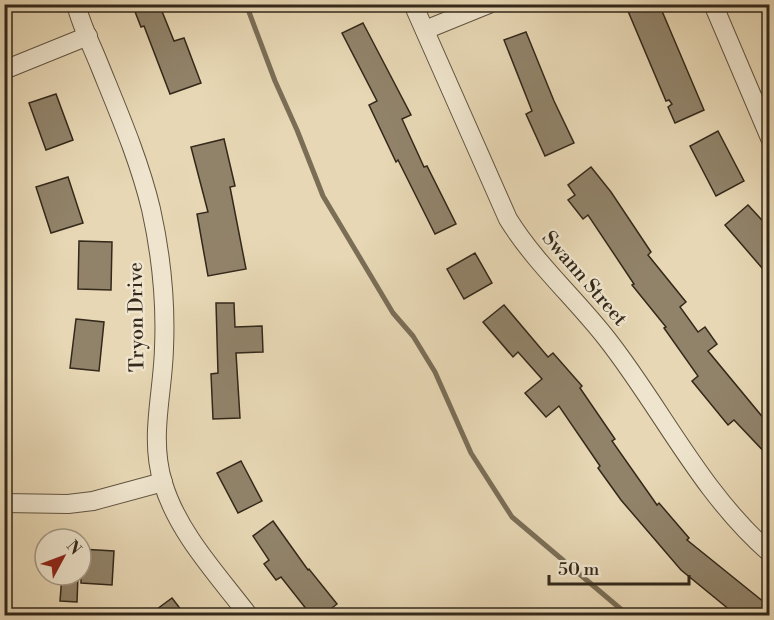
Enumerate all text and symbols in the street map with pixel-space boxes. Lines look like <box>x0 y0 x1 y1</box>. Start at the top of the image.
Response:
street label: Swann Street <box>536 226 632 332</box>
street label: Tryon Drive <box>124 262 150 372</box>
north arrow <box>33 527 93 587</box>
text: N <box>62 536 85 559</box>
scale bar <box>549 548 688 586</box>
text: 50 m <box>558 558 600 581</box>

